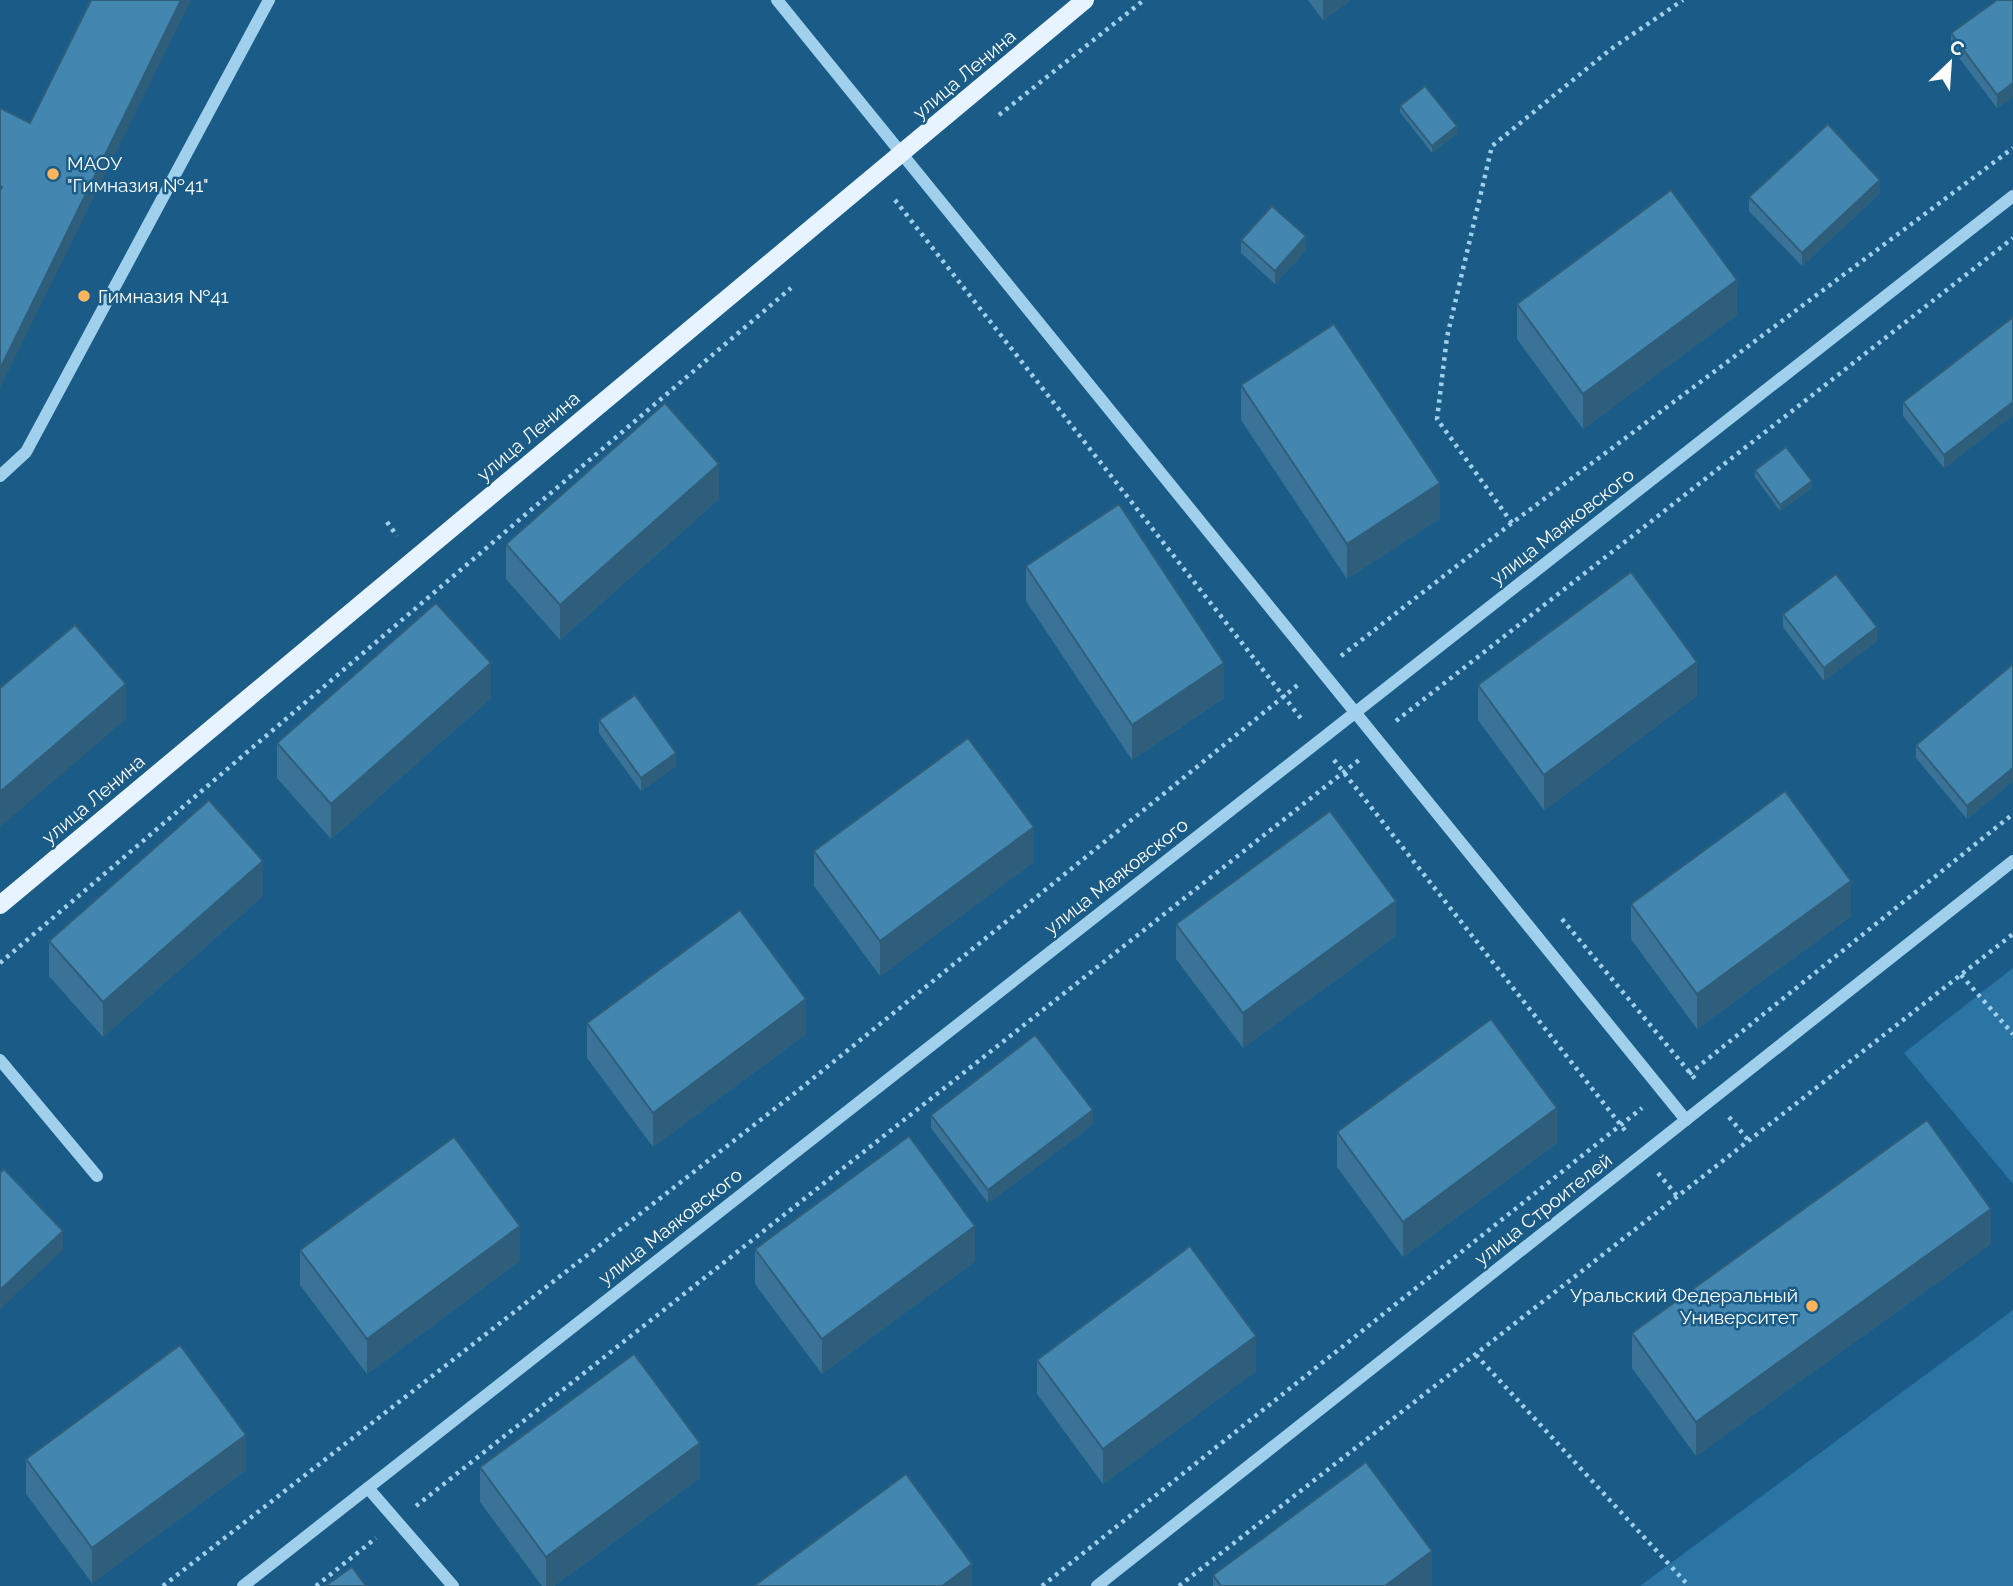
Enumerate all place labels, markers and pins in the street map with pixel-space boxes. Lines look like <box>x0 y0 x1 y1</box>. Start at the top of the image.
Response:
place label: МАОУ "Гимназия №41" <box>67 152 208 196</box>
marker: МАОУ "Гимназия №41" <box>45 166 61 182</box>
place label: Гимназия №41 <box>98 285 229 307</box>
marker: Гимназия №41 <box>76 288 92 304</box>
place label: Уральский Федеральный Университет <box>1570 1284 1798 1328</box>
marker: Уральский Федеральный Университет <box>1804 1298 1820 1314</box>

